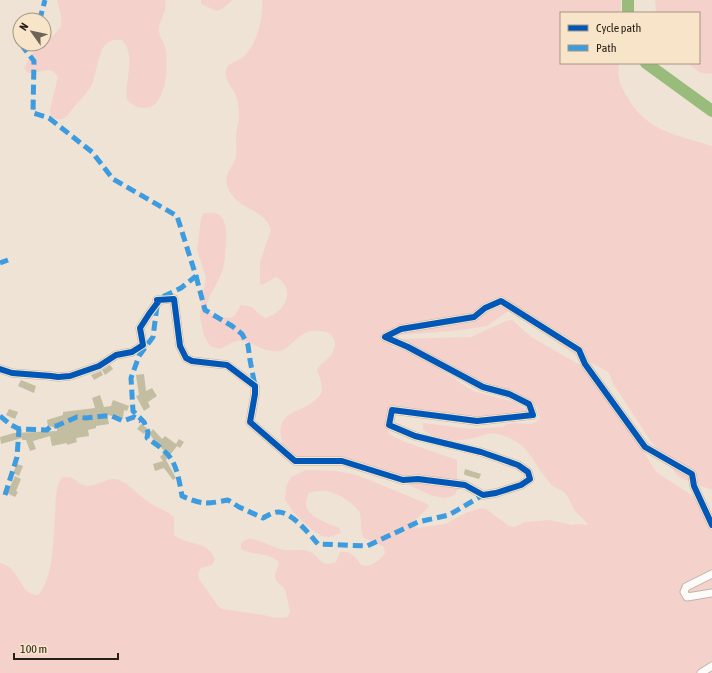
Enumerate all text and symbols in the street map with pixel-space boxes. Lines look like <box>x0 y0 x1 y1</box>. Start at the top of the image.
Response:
north arrow <box>12 12 52 52</box>
legend <box>560 12 700 64</box>
text: N <box>17 21 30 33</box>
text: Cycle path <box>596 21 641 35</box>
text: Path <box>596 41 617 55</box>
scale bar <box>14 635 118 661</box>
text: 100 m <box>20 642 47 656</box>

